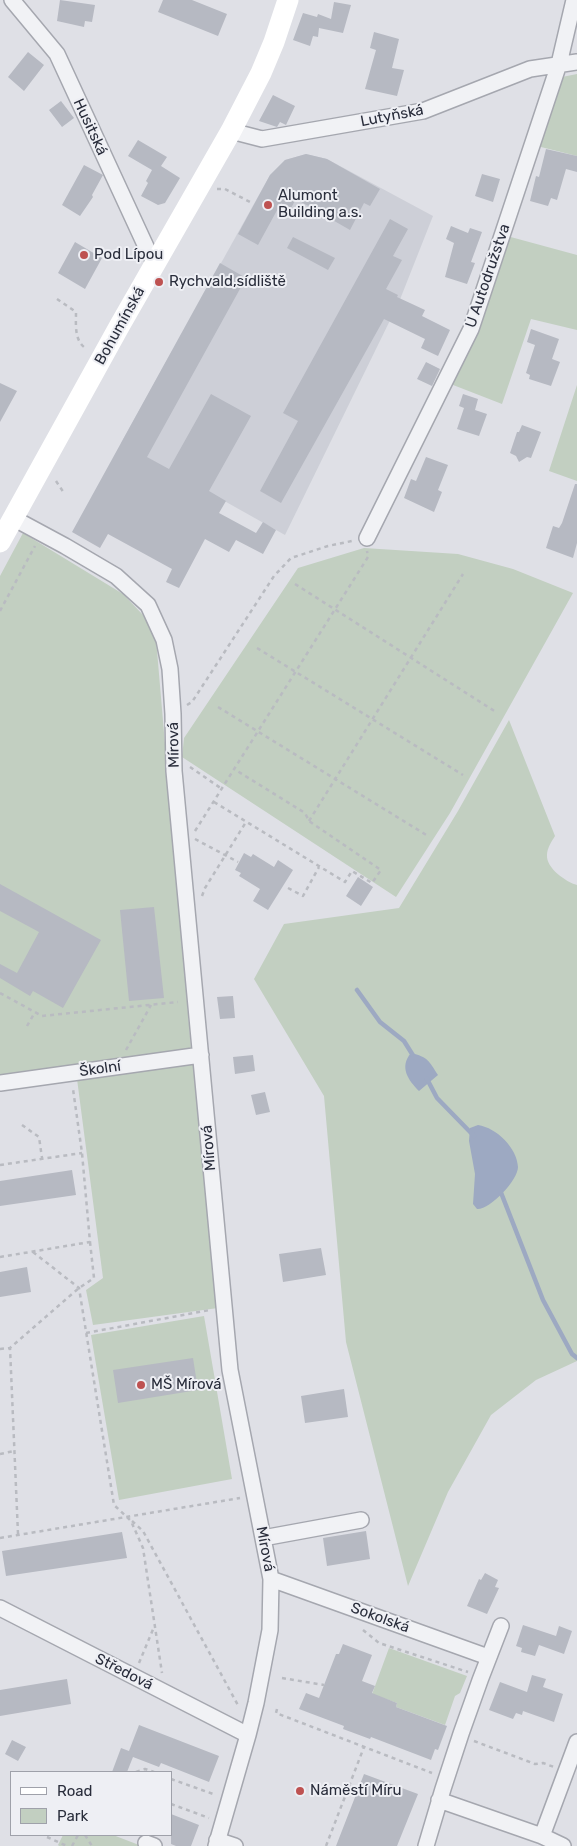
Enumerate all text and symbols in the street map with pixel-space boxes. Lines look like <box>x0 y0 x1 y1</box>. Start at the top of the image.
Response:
street label: Husitská <box>69 96 111 158</box>
street label: Lutyňská <box>359 101 425 131</box>
place label: Alumont Building a.s. <box>278 187 362 222</box>
marker: Alumont Building a.s. <box>262 199 274 211</box>
street label: U Autodružstva <box>462 222 514 330</box>
place label: Pod Lípou <box>94 246 163 264</box>
marker: Pod Lípou <box>78 249 90 261</box>
place label: Rychvald,sídliště <box>169 273 286 291</box>
marker: Rychvald,sídliště <box>153 276 165 288</box>
street label: Bohumínská <box>91 284 149 368</box>
street label: Mírová <box>165 722 183 768</box>
street label: Školní <box>78 1057 122 1081</box>
street label: Mírová <box>198 1124 220 1172</box>
place label: MŠ Mírová <box>151 1376 222 1394</box>
marker: MŠ Mírová <box>135 1379 147 1391</box>
street label: Mírová <box>252 1525 278 1573</box>
street label: Sokolská <box>348 1599 412 1637</box>
street label: Středová <box>92 1650 156 1694</box>
legend <box>10 1771 172 1836</box>
text: Road <box>57 1782 93 1800</box>
place label: Náměstí Míru <box>310 1782 402 1800</box>
marker: Náměstí Míru <box>294 1785 306 1797</box>
text: Park <box>57 1807 88 1825</box>

